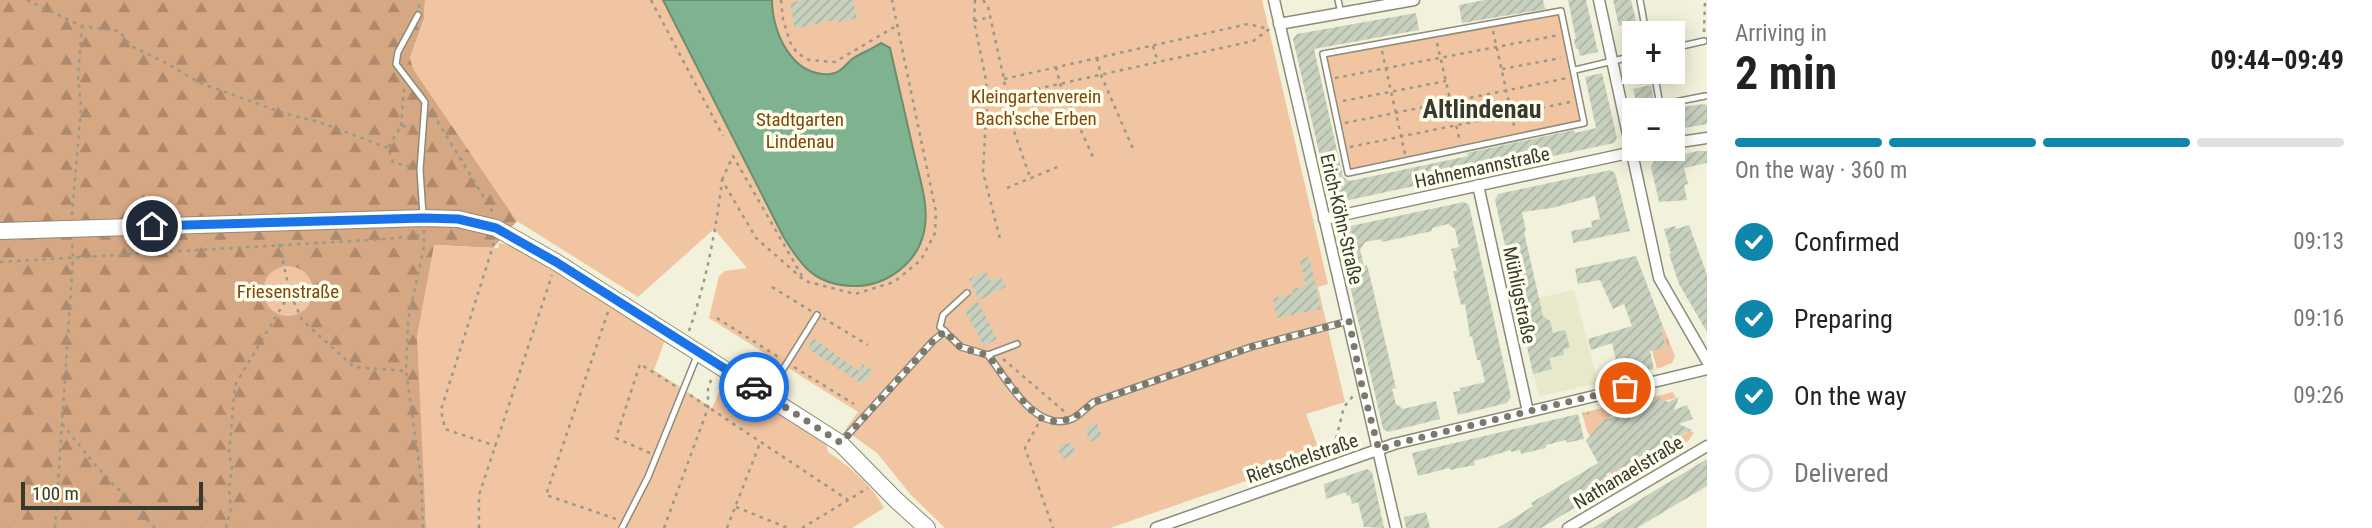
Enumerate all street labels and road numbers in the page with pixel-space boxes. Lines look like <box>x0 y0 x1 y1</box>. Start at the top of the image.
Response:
street label: Hahnemannstraße <box>1412 142 1552 193</box>
street label: Erich-Köhn-Straße <box>1315 151 1368 287</box>
street label: Mühligstraße <box>1498 245 1541 346</box>
street label: Rietschelstraße <box>1243 429 1361 488</box>
street label: Nathanaelstraße <box>1569 431 1687 514</box>

